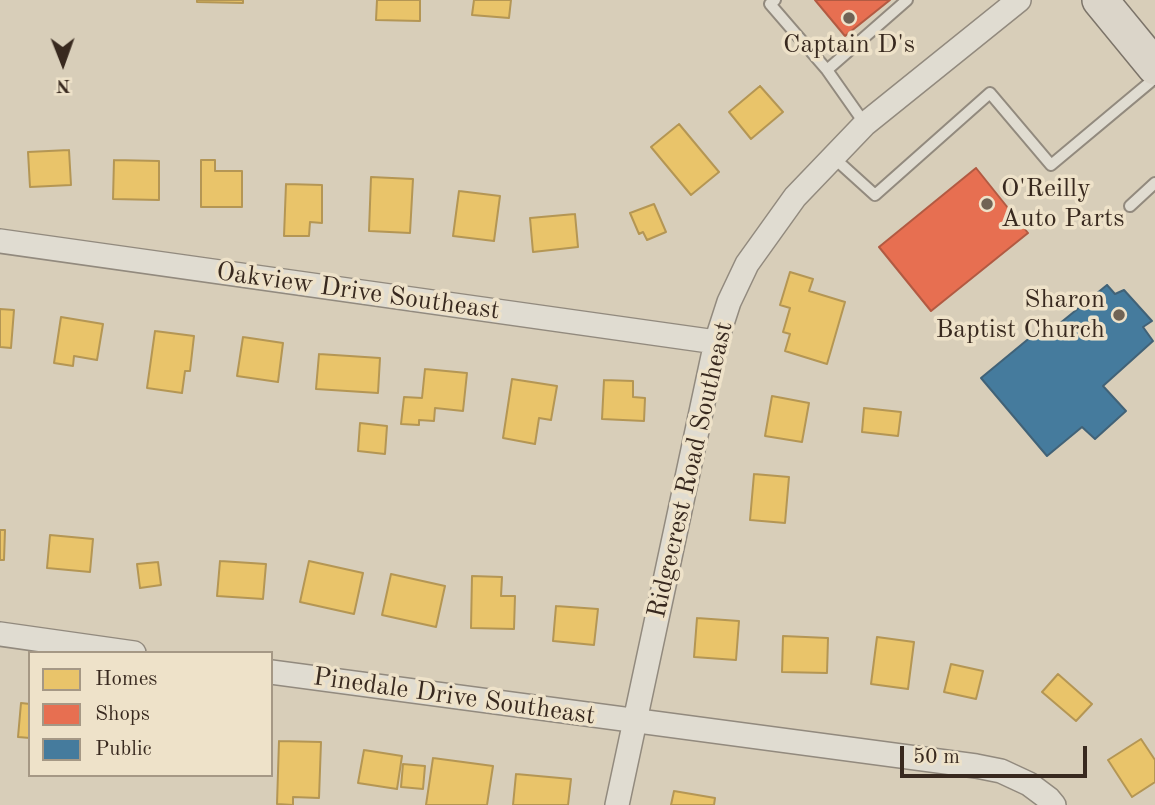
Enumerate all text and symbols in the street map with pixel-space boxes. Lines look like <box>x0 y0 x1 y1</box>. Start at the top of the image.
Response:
marker: Captain D's <box>841 10 857 26</box>
north arrow <box>28 28 98 98</box>
place label: Captain D's <box>783 29 915 61</box>
text: N <box>56 75 71 94</box>
place label: O'Reilly Auto Parts <box>1001 173 1124 234</box>
marker: O'Reilly Auto Parts <box>979 196 995 212</box>
street label: Oakview Drive Southeast <box>214 257 502 327</box>
place label: Sharon Baptist Church <box>935 284 1105 346</box>
marker: Sharon Baptist Church <box>1111 307 1127 323</box>
street label: Ridgecrest Road Southeast <box>642 319 740 621</box>
legend <box>28 651 273 777</box>
street label: Pinedale Drive Southeast <box>311 662 597 732</box>
text: Homes <box>95 669 157 690</box>
text: Shops <box>95 704 150 725</box>
scale bar <box>903 732 1090 776</box>
text: Public <box>95 739 152 760</box>
text: 50 m <box>913 747 960 768</box>

